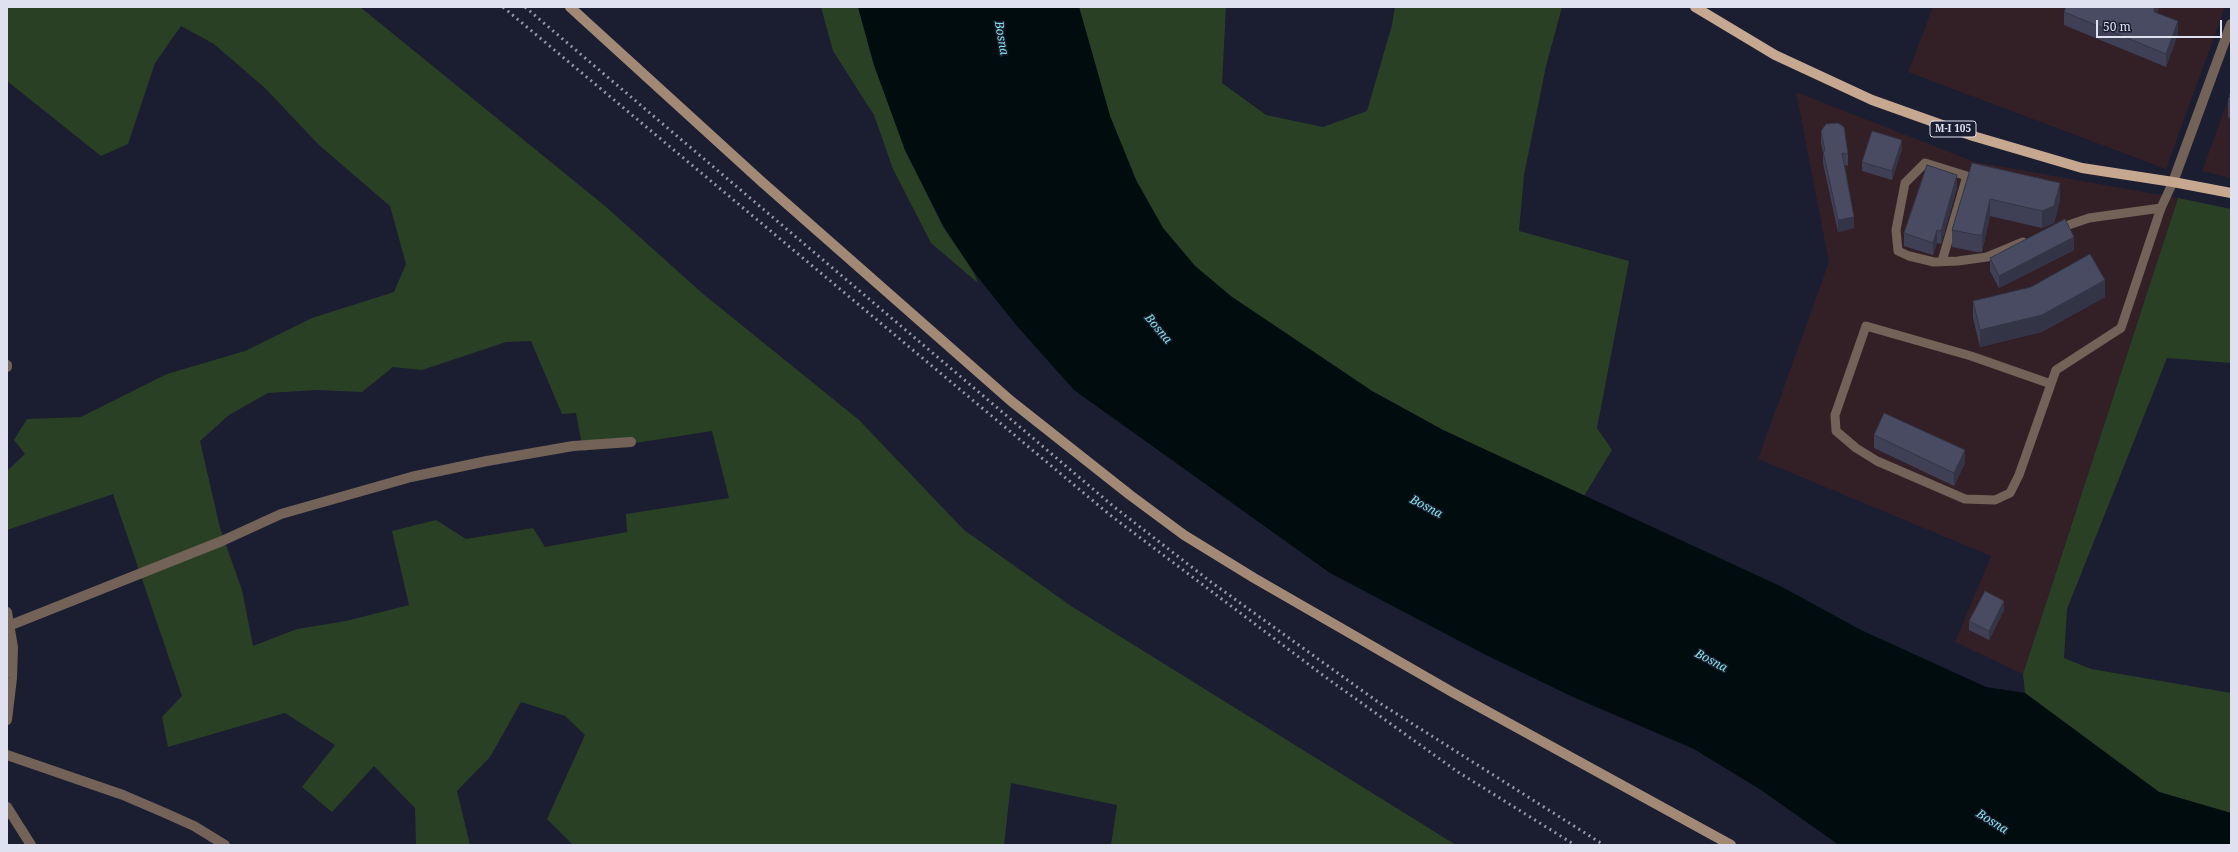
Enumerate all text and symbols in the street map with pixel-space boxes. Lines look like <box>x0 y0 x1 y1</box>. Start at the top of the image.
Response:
scale bar <box>2098 12 2224 38</box>
text: 50 m <box>2103 18 2131 35</box>
water label: Bosna <box>991 20 1011 56</box>
road number: M-I 105 <box>1930 121 1976 137</box>
water label: Bosna <box>1141 311 1175 347</box>
water label: Bosna <box>1407 493 1445 521</box>
water label: Bosna <box>1692 647 1730 675</box>
water label: Bosna <box>1974 807 2010 837</box>

